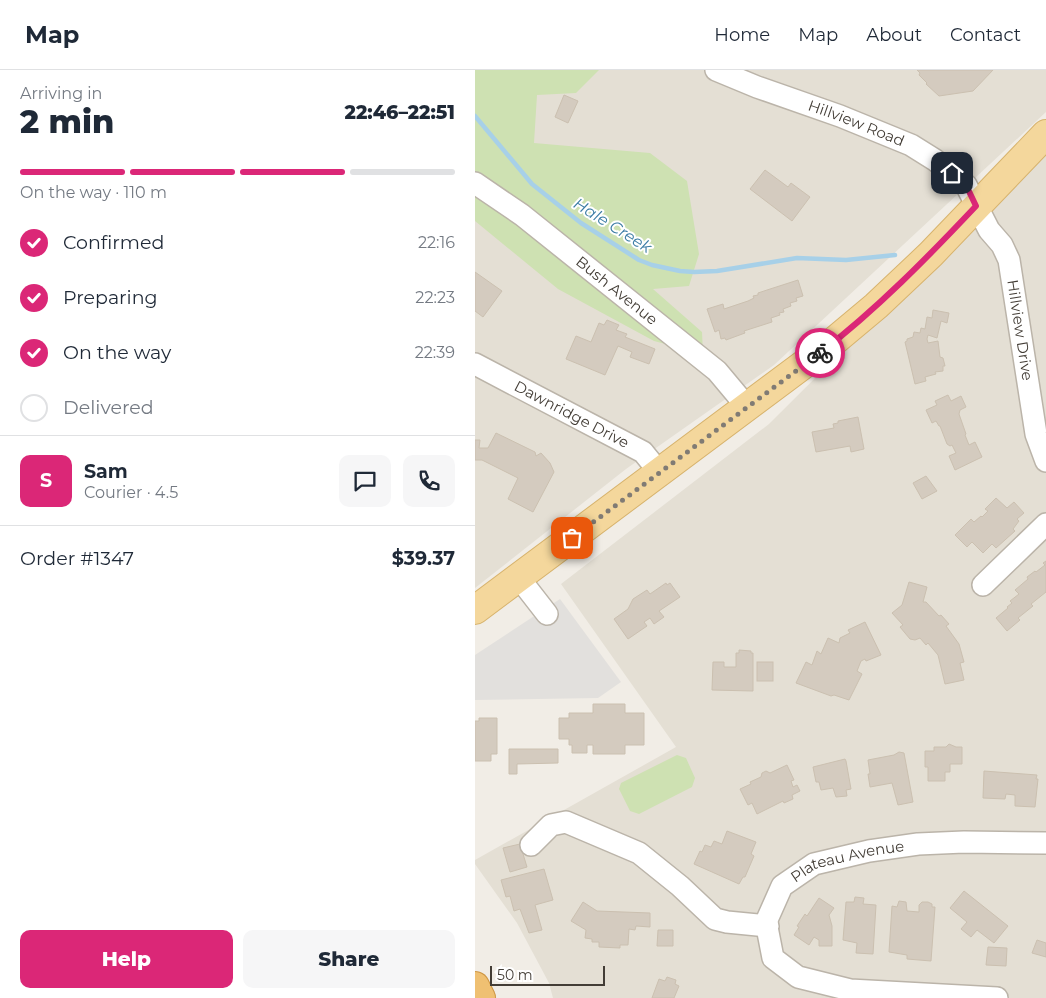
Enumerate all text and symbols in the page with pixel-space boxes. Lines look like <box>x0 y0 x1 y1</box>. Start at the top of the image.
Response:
text: Map <box>25 20 79 49</box>
text: Home <box>714 24 770 46</box>
text: Map <box>798 24 838 46</box>
text: About <box>866 24 922 46</box>
text: Contact <box>950 24 1021 46</box>
text: Arriving in <box>20 84 102 103</box>
street label: Hillview Road <box>806 96 907 150</box>
text: 22:46–22:51 <box>345 101 455 124</box>
text: 2 min <box>20 102 114 141</box>
pin <box>931 152 973 194</box>
icon: home <box>938 159 966 187</box>
text: On the way · 110 m <box>20 183 167 202</box>
water label: Hale Creek <box>570 194 657 258</box>
icon: check <box>20 229 48 257</box>
text: Confirmed <box>63 231 164 254</box>
text: 22:16 <box>418 233 455 252</box>
street label: Bush Avenue <box>572 252 662 329</box>
street label: Hillview Drive <box>1003 278 1038 382</box>
icon: check <box>20 284 48 312</box>
text: Preparing <box>63 286 158 309</box>
text: 22:23 <box>415 288 455 307</box>
courier <box>795 328 845 378</box>
icon: check <box>20 339 48 367</box>
icon: bike <box>806 339 834 367</box>
text: On the way <box>63 341 171 364</box>
text: 22:39 <box>415 343 455 362</box>
street label: Dawnridge Drive <box>511 376 633 452</box>
text: Delivered <box>63 396 154 419</box>
button: chat <box>339 455 391 507</box>
button: phone <box>403 455 455 507</box>
text: Sam <box>84 460 128 483</box>
text: S <box>40 469 52 492</box>
text: Courier · 4.5 <box>84 483 178 502</box>
pin <box>551 517 593 559</box>
icon: bag <box>558 524 586 552</box>
text: Order #1347 <box>20 547 134 570</box>
text: $39.37 <box>392 547 455 570</box>
street label: Plateau Avenue <box>787 836 905 886</box>
button: Help <box>20 930 233 988</box>
button: Share <box>243 930 455 988</box>
scale bar <box>490 963 605 986</box>
text: 50 m <box>497 966 533 984</box>

